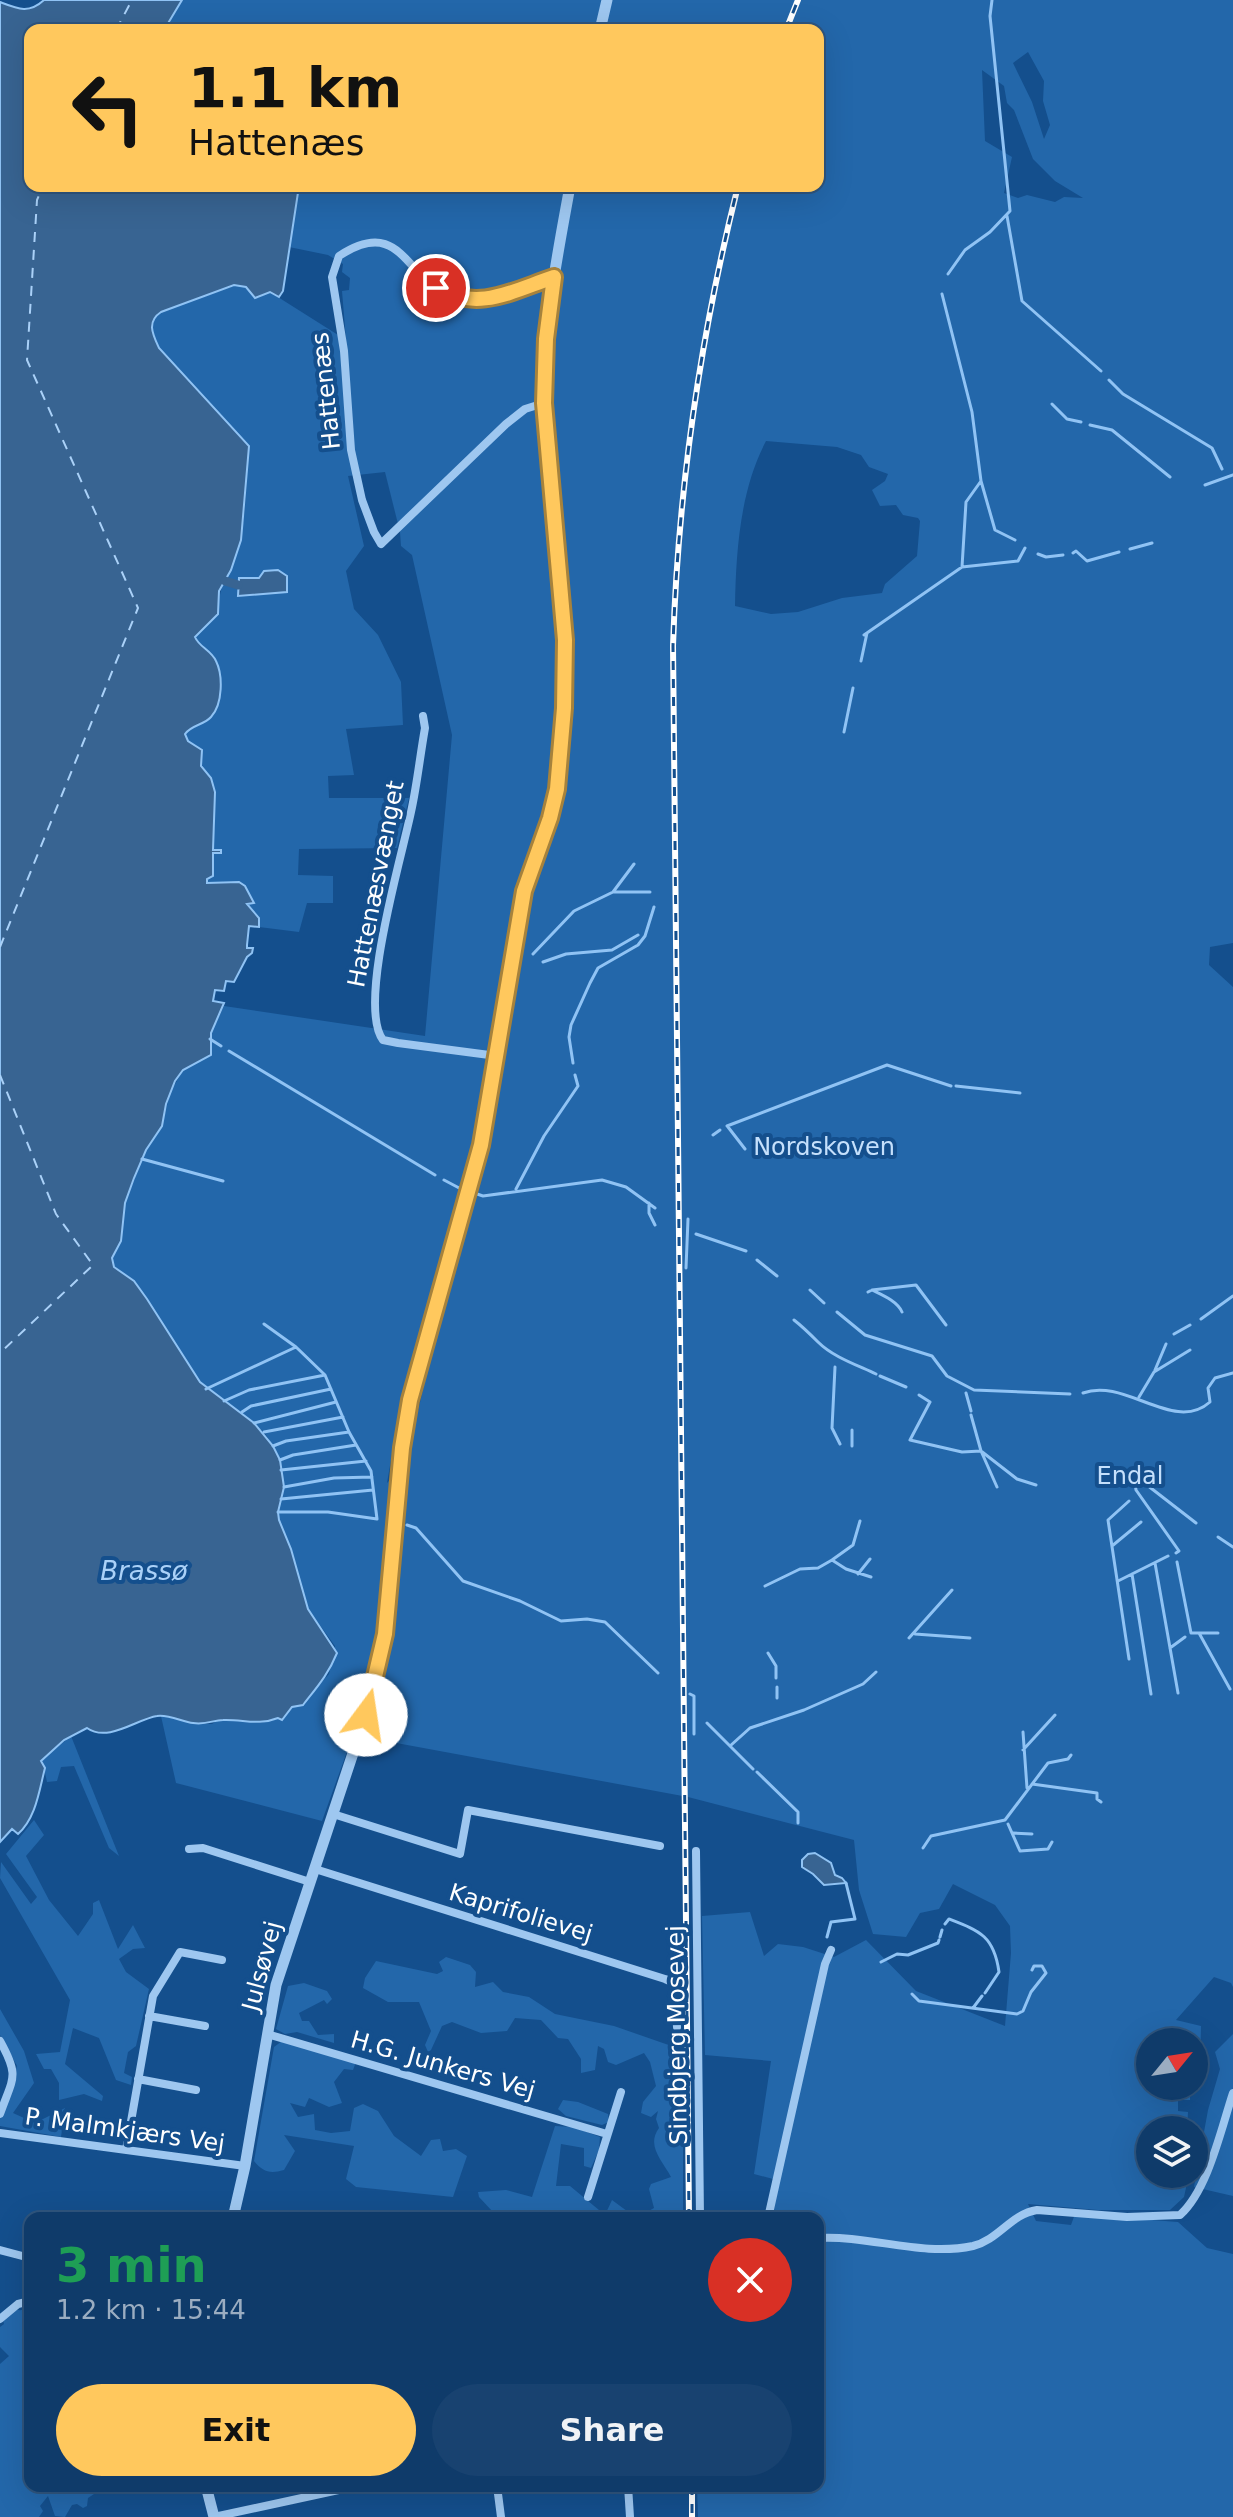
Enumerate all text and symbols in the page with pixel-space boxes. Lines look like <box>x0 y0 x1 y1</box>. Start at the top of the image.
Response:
text: 1.1 km <box>188 55 402 120</box>
icon: left <box>56 56 160 160</box>
text: Hattenæs <box>188 122 364 163</box>
pin <box>402 254 470 322</box>
icon: arrive <box>414 266 458 310</box>
street label: Hattenæs <box>306 331 346 451</box>
street label: Hattenæsvænget <box>342 778 410 990</box>
park label: Nordskoven <box>753 1133 895 1161</box>
park label: Endal <box>1097 1462 1163 1490</box>
water label: Brassø <box>100 1556 189 1586</box>
position arrow <box>324 1673 408 1757</box>
street label: Kaprifolievej <box>446 1878 596 1948</box>
street label: Julsøvej <box>236 1918 287 2016</box>
street label: Sindbjerg Mosevej <box>661 1925 693 2145</box>
street label: H.G. Junkers Vej <box>348 2025 538 2105</box>
north arrow <box>1136 2028 1208 2100</box>
map controls <box>1136 2028 1208 2188</box>
street label: P. Malmkjærs Vej <box>23 2102 227 2158</box>
button: layers <box>1136 2116 1208 2188</box>
text: 3 min <box>56 2237 207 2293</box>
button: close <box>708 2238 792 2322</box>
text: 1.2 km · 15:44 <box>56 2295 246 2325</box>
button: Exit <box>56 2384 416 2476</box>
button: Share <box>432 2384 792 2476</box>

